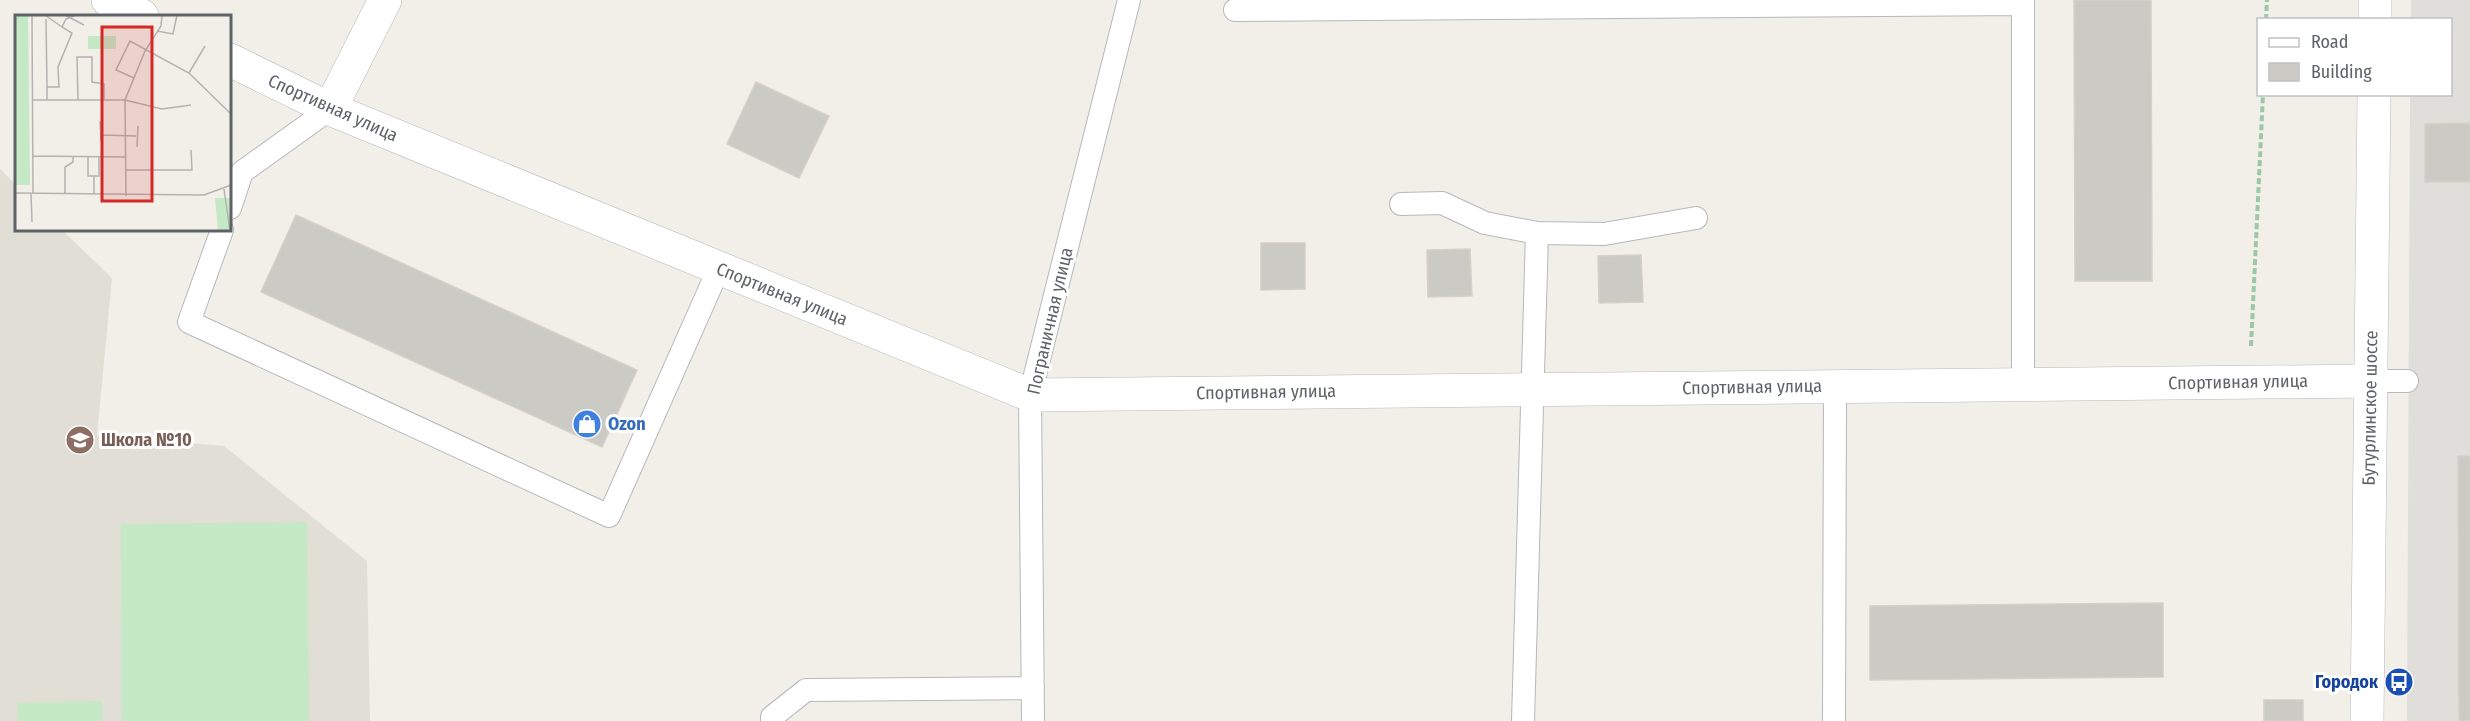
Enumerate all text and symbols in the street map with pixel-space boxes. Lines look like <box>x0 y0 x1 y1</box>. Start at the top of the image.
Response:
inset map <box>15 15 231 231</box>
legend <box>2257 18 2452 96</box>
text: Road <box>2311 31 2348 53</box>
text: Building <box>2311 61 2372 83</box>
street label: Спортивная улица <box>265 70 401 147</box>
street label: Пограничная улица <box>1022 245 1078 397</box>
street label: Спортивная улица <box>713 258 851 330</box>
street label: Бутурлинское шоссе <box>2358 330 2382 486</box>
street label: Спортивная улица <box>2168 370 2308 394</box>
street label: Спортивная улица <box>1682 375 1822 399</box>
street label: Спортивная улица <box>1196 380 1336 404</box>
shop icon: Ozon <box>571 408 603 440</box>
place label: Ozon <box>608 413 646 435</box>
school or university icon: Школа №10 <box>64 424 96 456</box>
place label: Школа №10 <box>101 429 192 451</box>
bus stop icon: Городок <box>2383 666 2415 698</box>
place label: Городок <box>2315 671 2379 693</box>

